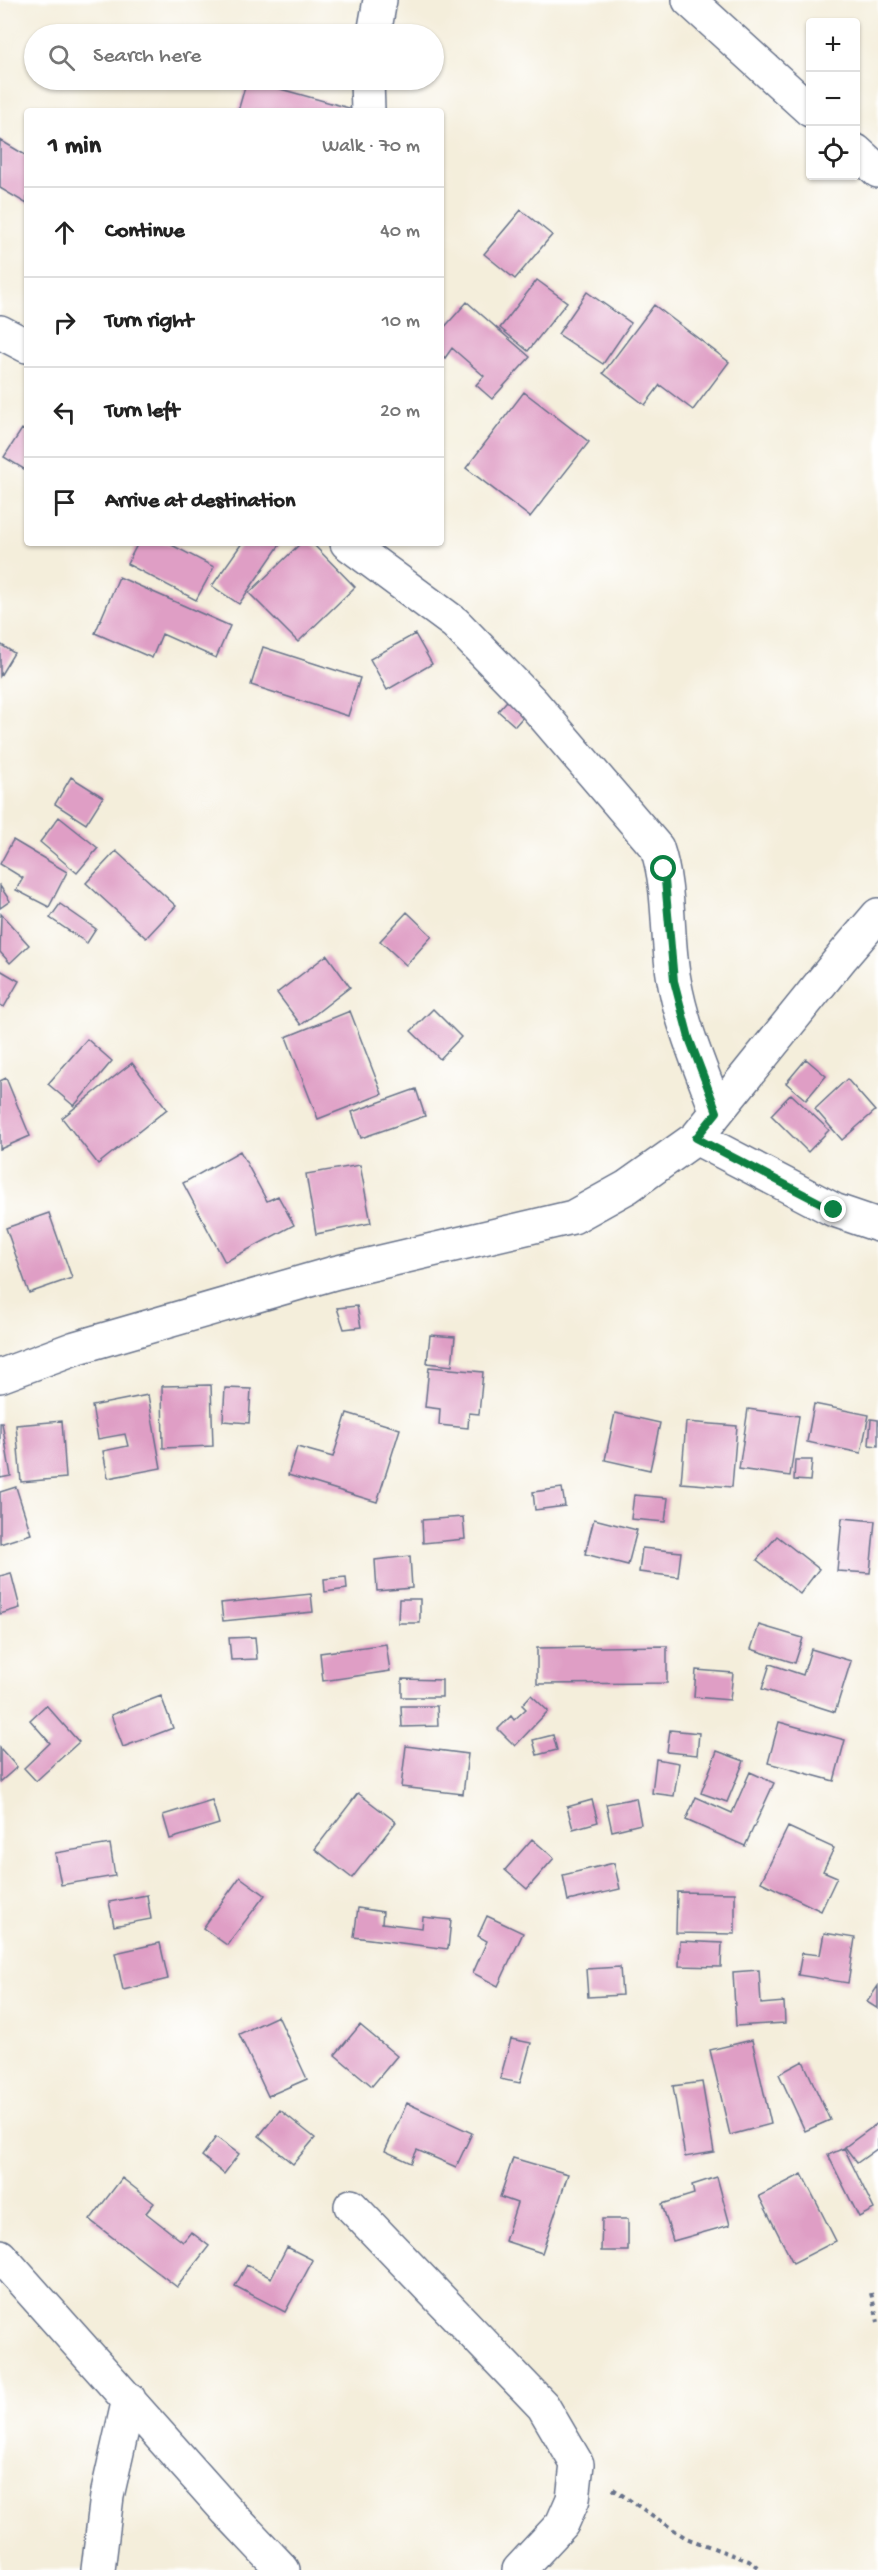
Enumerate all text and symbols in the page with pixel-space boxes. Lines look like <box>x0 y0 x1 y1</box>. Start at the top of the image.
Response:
map controls <box>806 18 860 180</box>
button: + <box>806 18 860 72</box>
search box <box>24 24 444 90</box>
icon: search <box>45 41 78 74</box>
text: Search here <box>93 44 201 70</box>
button: − <box>806 72 860 126</box>
button: locate <box>806 126 860 180</box>
text: 1 min <box>48 132 101 163</box>
text: Walk · 70 m <box>322 136 420 159</box>
icon: ahead <box>48 216 81 249</box>
text: Continue <box>105 219 185 245</box>
text: 40 m <box>380 221 420 244</box>
icon: right <box>48 306 81 339</box>
text: Turn right <box>105 309 193 335</box>
text: 10 m <box>382 311 420 334</box>
icon: left <box>48 396 81 429</box>
text: Turn left <box>105 399 179 425</box>
text: 20 m <box>380 401 420 424</box>
icon: arrive <box>48 486 81 519</box>
text: Arrive at destination <box>105 489 295 515</box>
route start <box>650 855 676 881</box>
route end <box>820 1196 846 1222</box>

